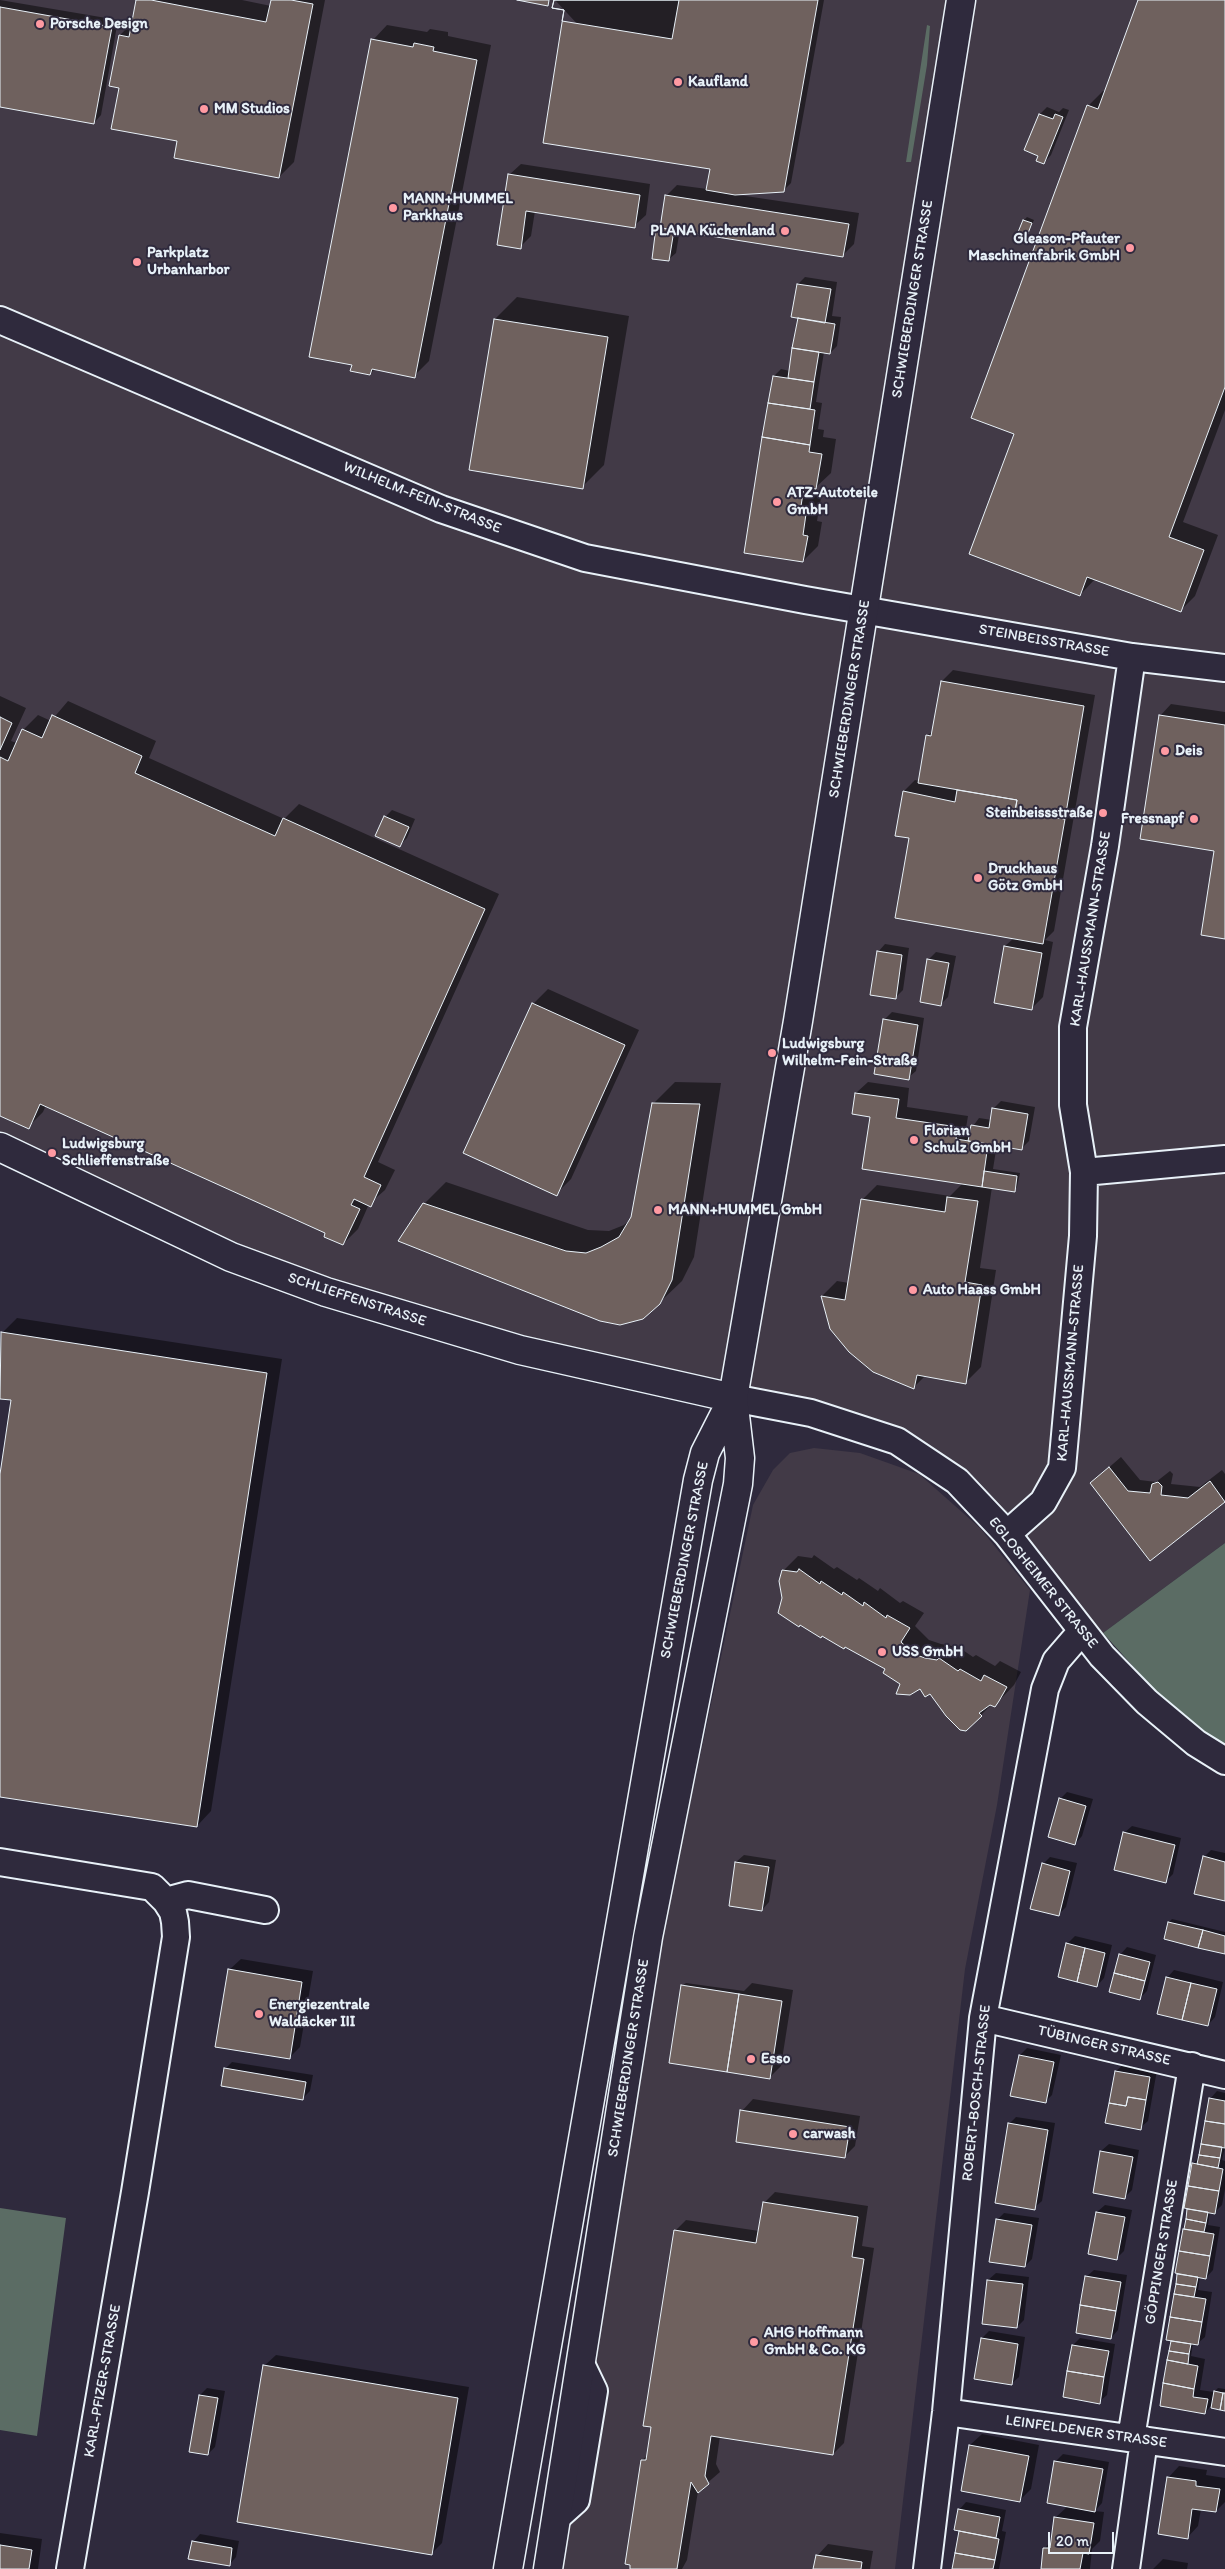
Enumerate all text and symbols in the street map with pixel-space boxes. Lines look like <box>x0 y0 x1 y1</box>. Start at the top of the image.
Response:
place label: Porsche Design <box>50 15 148 33</box>
marker: Porsche Design <box>34 18 46 30</box>
place label: Kaufland <box>688 73 748 91</box>
marker: Kaufland <box>672 76 684 88</box>
place label: MM Studios <box>214 100 290 118</box>
marker: MM Studios <box>198 103 210 115</box>
place label: MANN+HUMMEL Parkhaus <box>403 190 513 225</box>
street label: SCHWIEBERDINGER STRASSE <box>888 199 938 399</box>
marker: MANN+HUMMEL Parkhaus <box>387 202 399 214</box>
place label: PLANA Küchenland <box>650 222 775 240</box>
marker: PLANA Küchenland <box>779 225 791 237</box>
place label: Gleason-Pfauter Maschinenfabrik GmbH <box>968 230 1120 265</box>
marker: Gleason-Pfauter Maschinenfabrik GmbH <box>1124 242 1136 254</box>
place label: Parkplatz Urbanharbor <box>147 244 230 279</box>
marker: Parkplatz Urbanharbor <box>131 256 143 268</box>
street label: WILHELM-FEIN-STRASSE <box>340 458 504 538</box>
place label: ATZ-Autoteile GmbH <box>787 484 878 519</box>
marker: ATZ-Autoteile GmbH <box>771 496 783 508</box>
street label: SCHWIEBERDINGER STRASSE <box>825 599 875 799</box>
street label: STEINBEISSTRASSE <box>977 621 1111 661</box>
place label: Deis <box>1175 742 1203 760</box>
marker: Deis <box>1159 745 1171 757</box>
place label: Steinbeissstraße <box>986 804 1093 822</box>
marker: Steinbeissstraße <box>1097 807 1109 819</box>
place label: Fressnapf <box>1121 810 1184 828</box>
marker: Fressnapf <box>1188 813 1200 825</box>
street label: KARL-HAUSSMANN-STRASSE <box>1067 830 1115 1028</box>
place label: Druckhaus Götz GmbH <box>988 860 1063 895</box>
marker: Druckhaus Götz GmbH <box>972 872 984 884</box>
place label: Ludwigsburg Wilhelm-Fein-Straße <box>782 1035 917 1070</box>
marker: Ludwigsburg Wilhelm-Fein-Straße <box>766 1047 778 1059</box>
place label: Florian Schulz GmbH <box>924 1122 1011 1157</box>
marker: Florian Schulz GmbH <box>908 1134 920 1146</box>
place label: Ludwigsburg Schlieffenstraße <box>62 1135 169 1170</box>
marker: Ludwigsburg Schlieffenstraße <box>46 1147 58 1159</box>
place label: MANN+HUMMEL GmbH <box>668 1201 822 1219</box>
marker: MANN+HUMMEL GmbH <box>652 1204 664 1216</box>
street label: KARL-HAUSSMANN-STRASSE <box>1053 1264 1089 1462</box>
street label: SCHLIEFFENSTRASSE <box>285 1269 429 1331</box>
place label: Auto Haass GmbH <box>923 1281 1041 1299</box>
marker: Auto Haass GmbH <box>907 1284 919 1296</box>
street label: SCHWIEBERDINGER STRASSE <box>657 1460 713 1660</box>
street label: EGLOSHEIMER STRASSE <box>984 1514 1102 1652</box>
place label: USS GmbH <box>892 1643 963 1661</box>
marker: USS GmbH <box>876 1646 888 1658</box>
street label: SCHWIEBERDINGER STRASSE <box>604 1958 654 2158</box>
place label: Energiezentrale Waldäcker III <box>269 1996 370 2031</box>
street label: ROBERT-BOSCH-STRASSE <box>959 2004 995 2182</box>
marker: Energiezentrale Waldäcker III <box>253 2008 265 2020</box>
street label: TÜBINGER STRASSE <box>1036 2022 1172 2070</box>
place label: Esso <box>761 2050 790 2068</box>
marker: Esso <box>745 2053 757 2065</box>
place label: carwash <box>803 2125 855 2143</box>
marker: carwash <box>787 2128 799 2140</box>
street label: GÖPPINGER STRASSE <box>1142 2178 1182 2326</box>
street label: KARL-PFIZER-STRASSE <box>81 2303 125 2459</box>
place label: AHG Hoffmann GmbH & Co. KG <box>764 2324 866 2359</box>
marker: AHG Hoffmann GmbH & Co. KG <box>748 2336 760 2348</box>
street label: LEINFELDENER STRASSE <box>1004 2412 1168 2452</box>
scale bar <box>1050 2522 1116 2554</box>
text: 20 m <box>1056 2532 1089 2550</box>

